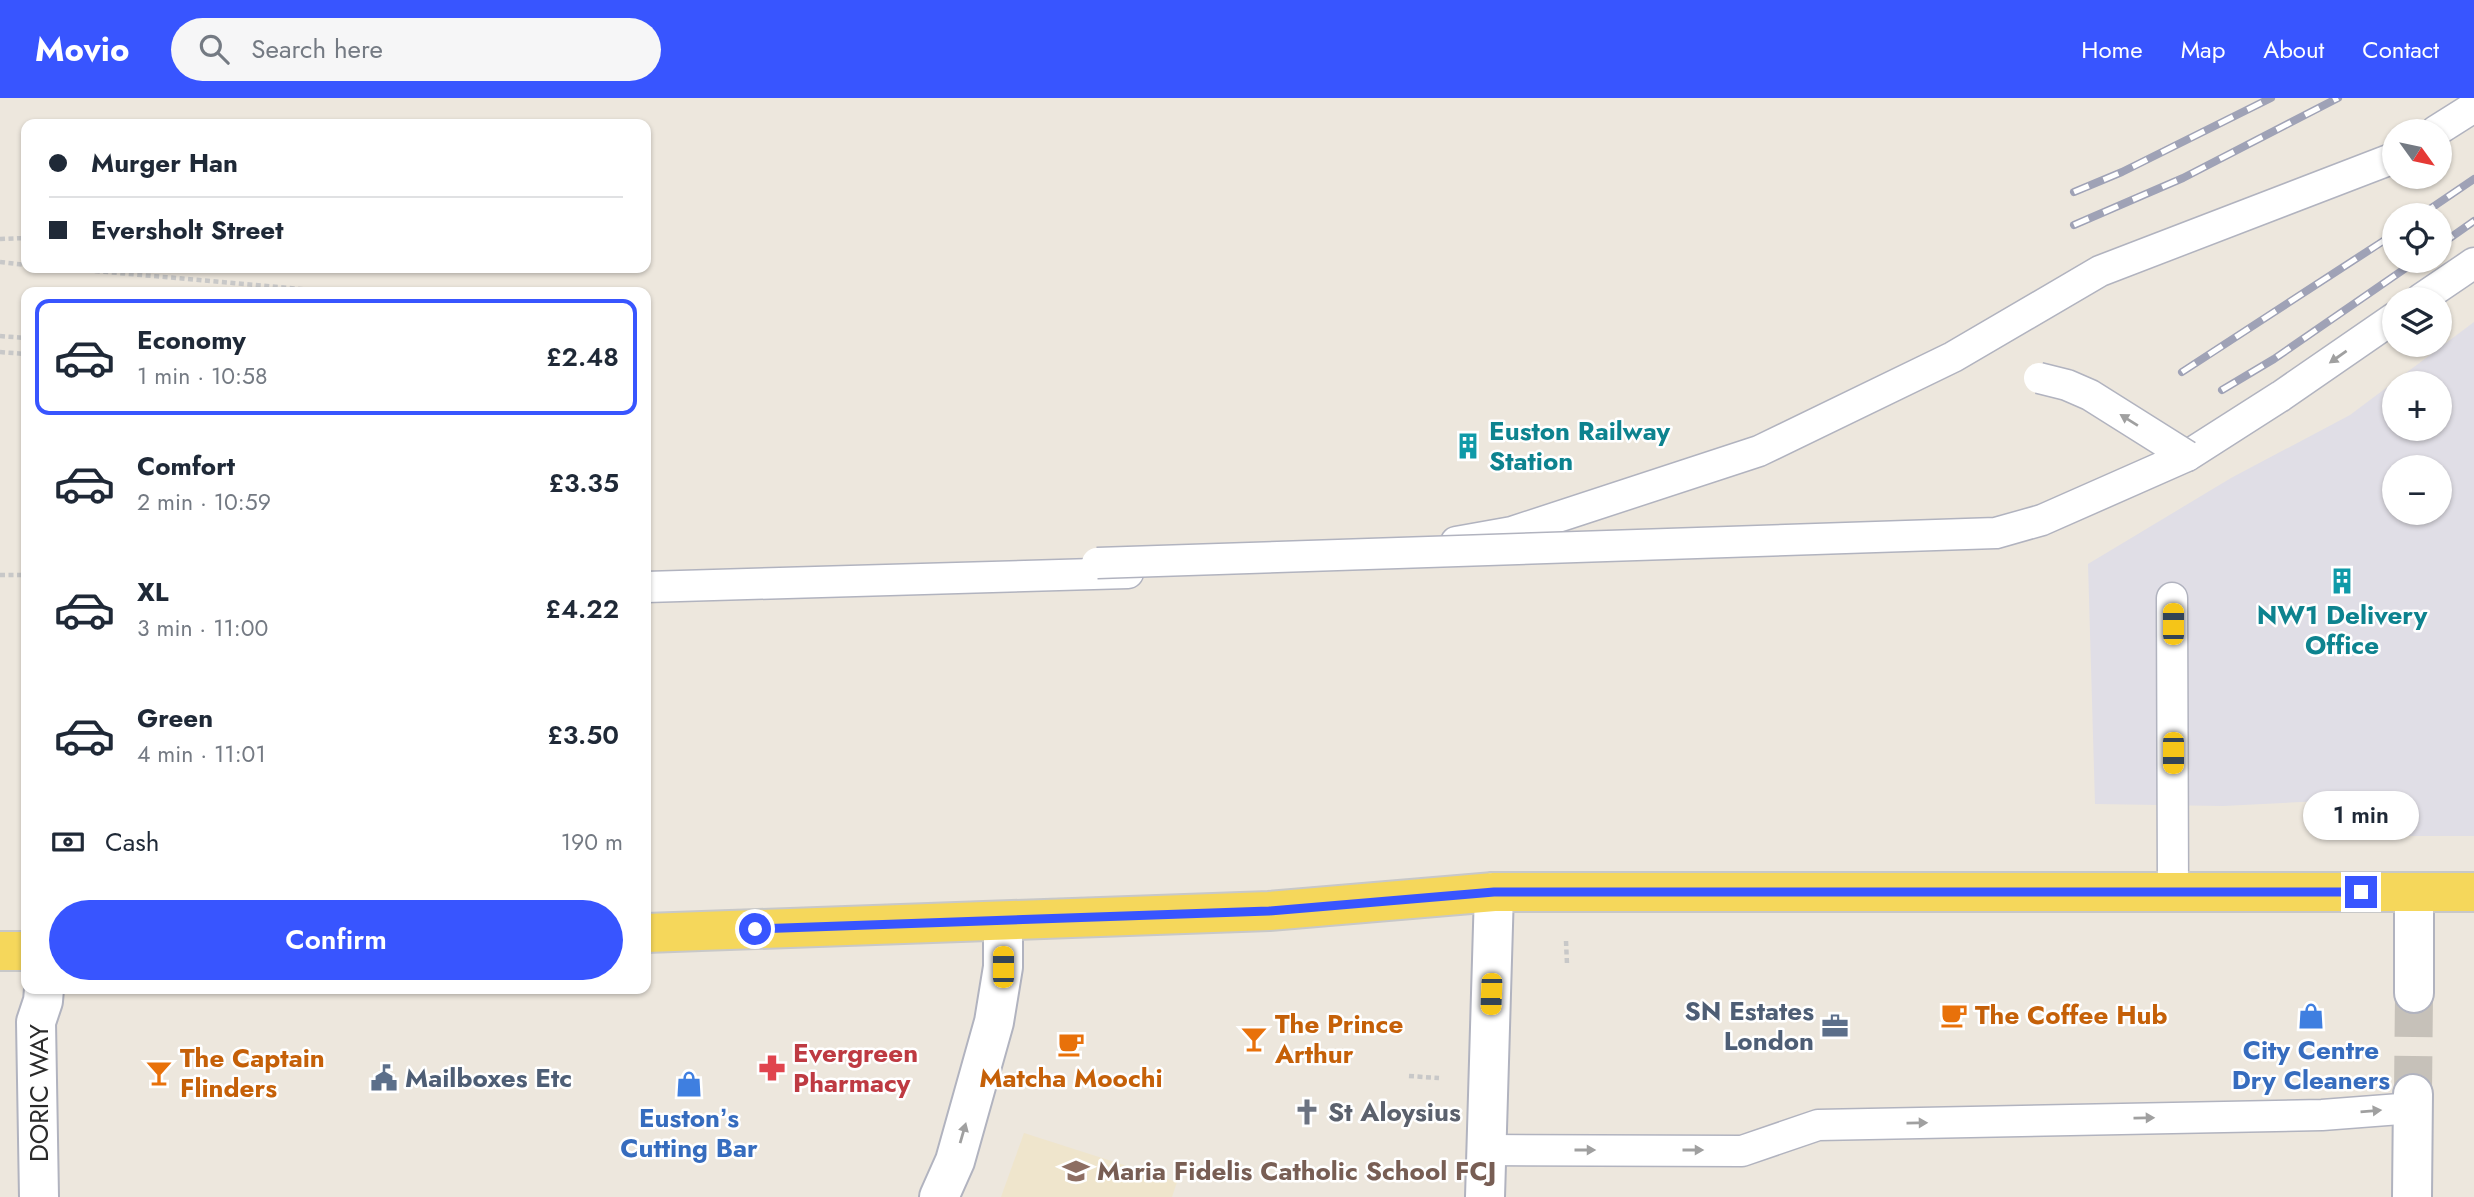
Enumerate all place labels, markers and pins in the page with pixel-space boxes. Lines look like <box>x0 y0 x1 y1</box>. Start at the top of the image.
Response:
place label: Euston Railway Station <box>1489 412 1671 480</box>
building icon: Euston Railway Station <box>1453 431 1483 461</box>
building icon: NW1 Delivery Office <box>2327 566 2357 596</box>
place label: NW1 Delivery Office <box>2257 596 2428 664</box>
place label: SN Estates London <box>1684 992 1814 1060</box>
place label: The Coffee Hub <box>1975 996 2168 1034</box>
cafe icon: The Coffee Hub <box>1939 1000 1969 1030</box>
shop icon: City Centre Dry Cleaners <box>2296 1001 2326 1031</box>
place label: The Prince Arthur <box>1274 1005 1403 1073</box>
office icon: SN Estates London <box>1820 1011 1850 1041</box>
bar icon: The Prince Arthur <box>1239 1024 1269 1054</box>
cafe icon: Matcha Moochi <box>1056 1029 1086 1059</box>
place label: City Centre Dry Cleaners <box>2232 1031 2390 1099</box>
place label: Evergreen Pharmacy <box>793 1034 918 1102</box>
place label: The Captain Flinders <box>180 1039 325 1107</box>
pharmacy icon: Evergreen Pharmacy <box>757 1053 787 1083</box>
bar icon: The Captain Flinders <box>144 1058 174 1088</box>
place label: Mailboxes Etc <box>405 1059 572 1097</box>
place label: Matcha Moochi <box>979 1059 1163 1097</box>
public building icon: Mailboxes Etc <box>369 1063 399 1093</box>
shop icon: Eustonʼs Cutting Bar <box>674 1069 704 1099</box>
place label: St Aloysius <box>1328 1093 1461 1131</box>
church icon: St Aloysius <box>1292 1097 1322 1127</box>
place label: Eustonʼs Cutting Bar <box>620 1099 758 1167</box>
place label: Maria Fidelis Catholic School FCJ <box>1097 1152 1496 1190</box>
school or university icon: Maria Fidelis Catholic School FCJ <box>1061 1156 1091 1186</box>

